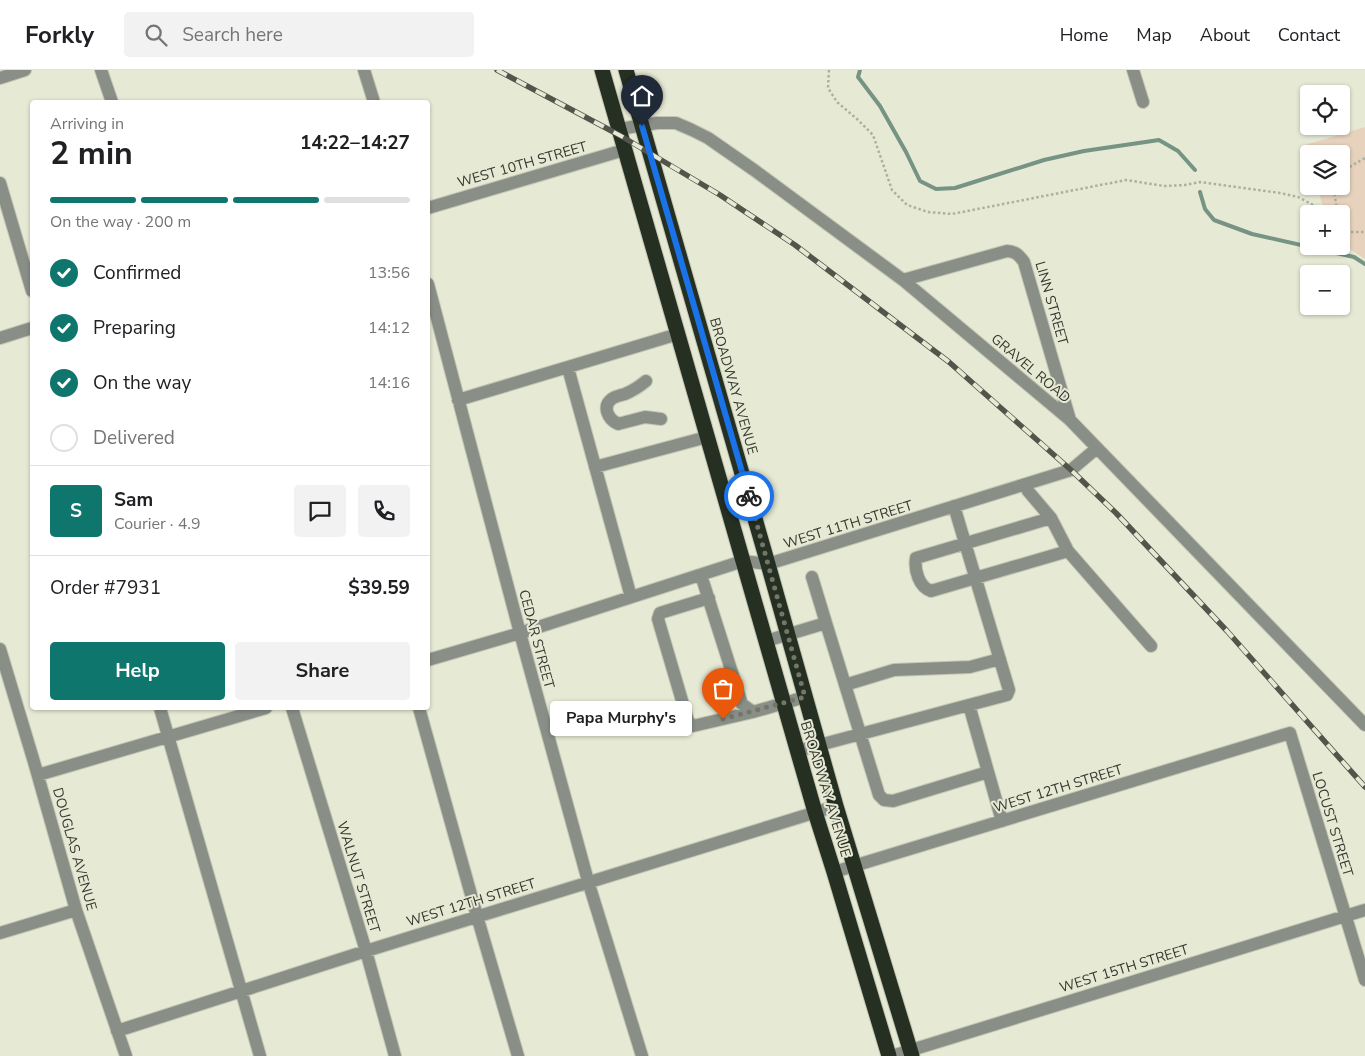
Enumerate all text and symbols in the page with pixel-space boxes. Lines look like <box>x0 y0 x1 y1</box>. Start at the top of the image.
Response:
search box <box>124 12 474 57</box>
text: Forkly <box>25 19 94 51</box>
icon: search <box>142 21 170 49</box>
text: Search here <box>182 22 283 48</box>
text: Home <box>1060 23 1108 47</box>
text: Map <box>1136 23 1172 47</box>
text: About <box>1200 23 1250 47</box>
text: Contact <box>1278 23 1340 47</box>
pin <box>621 75 663 126</box>
icon: home <box>628 82 656 110</box>
map controls <box>1300 85 1350 315</box>
button: locate <box>1300 85 1350 135</box>
text: Arriving in <box>50 113 124 135</box>
text: 14:22–14:27 <box>300 130 410 156</box>
text: 2 min <box>50 132 133 175</box>
street label: WEST 10TH STREET <box>455 137 590 192</box>
button: layers <box>1300 145 1350 195</box>
button: + <box>1300 205 1350 255</box>
text: On the way · 200 m <box>50 211 191 233</box>
icon: check <box>50 259 78 287</box>
street label: LINN STREET <box>1030 259 1073 348</box>
text: Confirmed <box>93 260 181 286</box>
text: 13:56 <box>368 262 410 284</box>
button: − <box>1300 265 1350 315</box>
icon: check <box>50 314 78 342</box>
text: Preparing <box>93 315 176 341</box>
street label: BROADWAY AVENUE <box>705 315 762 457</box>
text: 14:12 <box>368 317 410 339</box>
street label: GRAVEL ROAD <box>987 330 1074 407</box>
icon: check <box>50 369 78 397</box>
text: On the way <box>93 370 191 396</box>
text: 14:16 <box>368 372 410 394</box>
text: Delivered <box>93 425 175 451</box>
courier <box>724 471 774 521</box>
icon: bike <box>735 482 763 510</box>
button: chat <box>294 485 346 537</box>
button: phone <box>358 485 410 537</box>
text: Sam <box>114 487 153 513</box>
street label: WEST 11TH STREET <box>781 496 916 553</box>
text: S <box>70 498 82 524</box>
text: Courier · 4.9 <box>114 513 200 535</box>
text: Order #7931 <box>50 575 161 601</box>
text: $39.59 <box>348 575 410 601</box>
street label: CEDAR STREET <box>514 588 559 691</box>
button: Help <box>50 642 225 700</box>
button: Share <box>235 642 410 700</box>
pin <box>702 668 744 719</box>
icon: bag <box>709 675 737 703</box>
callout: Papa Murphy's <box>550 702 693 736</box>
text: Papa Murphy's <box>566 707 676 729</box>
street label: BROADWAY AVENUE <box>796 719 855 860</box>
street label: WEST 12TH STREET <box>991 760 1126 817</box>
street label: LOCUST STREET <box>1308 769 1358 879</box>
street label: DOUGLAS AVENUE <box>48 785 101 913</box>
street label: WALNUT STREET <box>333 819 385 936</box>
street label: WEST 12TH STREET <box>404 874 539 931</box>
street label: WEST 15TH STREET <box>1057 940 1192 997</box>

